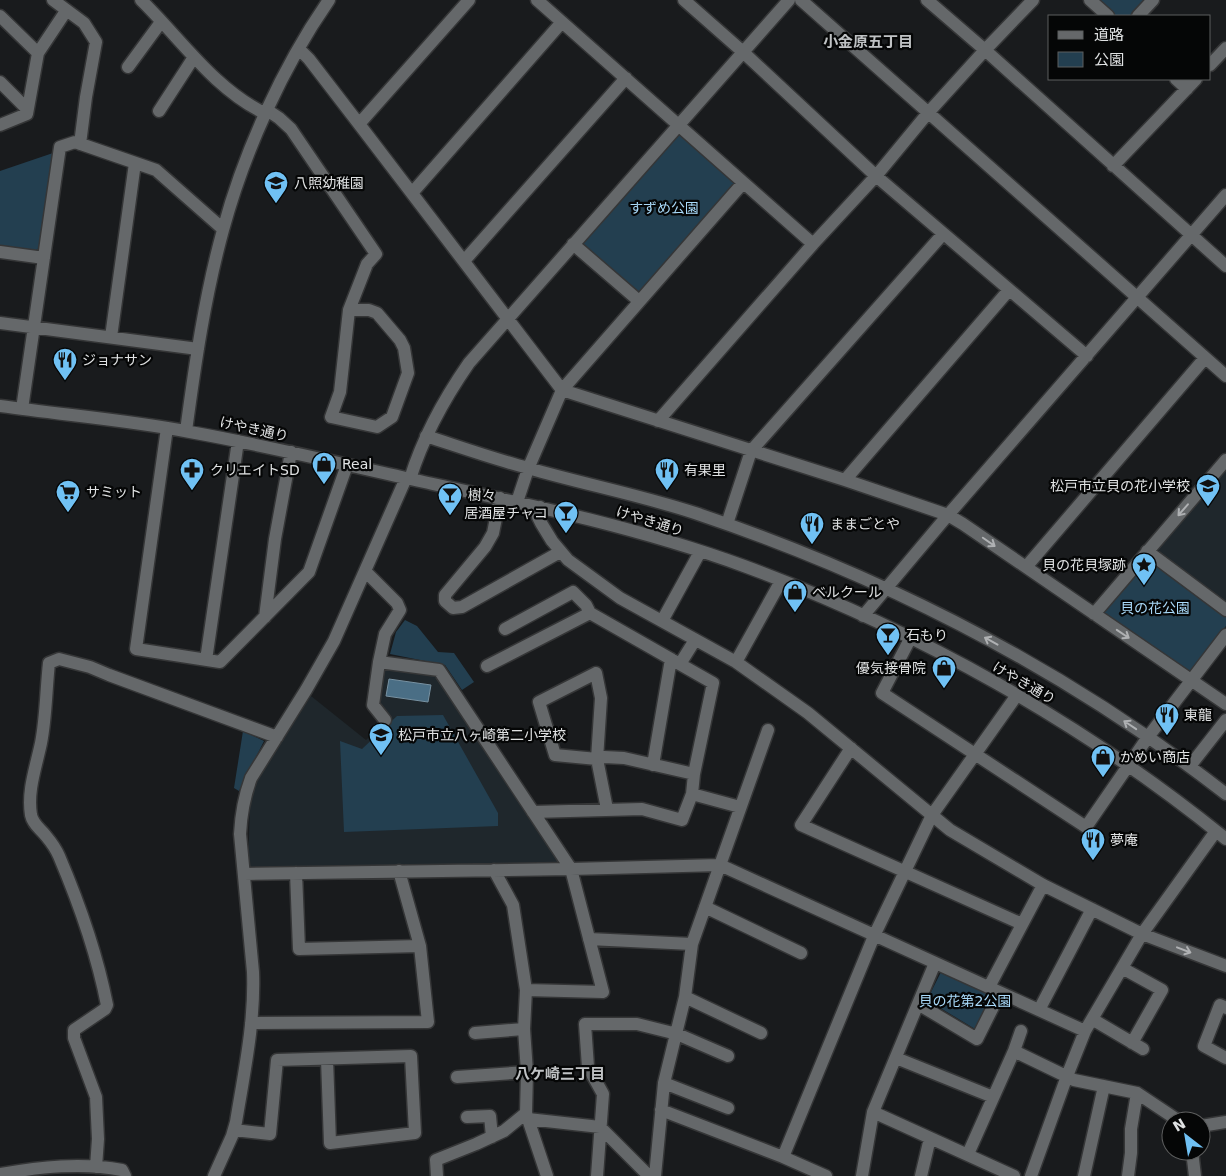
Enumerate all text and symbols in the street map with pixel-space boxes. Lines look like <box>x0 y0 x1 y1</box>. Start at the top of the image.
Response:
legend <box>1048 15 1211 80</box>
text: 道路 <box>1094 26 1124 44</box>
district label: 小金原五丁目 <box>823 33 913 51</box>
text: 公園 <box>1094 51 1124 69</box>
school or university icon: 八照幼稚園 <box>263 170 289 204</box>
place label: 八照幼稚園 <box>294 175 364 191</box>
park label: すずめ公園 <box>629 200 699 216</box>
restaurant icon: ジョナサン <box>52 347 78 381</box>
place label: ジョナサン <box>82 352 152 368</box>
street label: けやき通り <box>218 414 290 444</box>
shop icon: Real <box>311 451 337 485</box>
place label: Real <box>342 456 372 472</box>
pharmacy icon: クリエイトSD <box>179 457 205 491</box>
restaurant icon: 有果里 <box>654 457 680 491</box>
place label: クリエイトSD <box>210 462 300 478</box>
place label: 有果里 <box>684 462 726 478</box>
school or university icon: 松戸市立貝の花小学校 <box>1195 473 1221 507</box>
place label: 松戸市立貝の花小学校 <box>1050 478 1190 494</box>
supermarket icon: サミット <box>55 479 81 513</box>
bar icon: 樹々 <box>437 482 463 516</box>
place label: サミット <box>86 484 142 500</box>
place label: 樹々 <box>468 487 496 503</box>
bar icon: 居酒屋チャコ <box>553 500 579 534</box>
street label: けやき通り <box>614 503 686 539</box>
one-way arrow <box>1177 503 1188 516</box>
place label: 居酒屋チャコ <box>464 505 548 521</box>
restaurant icon: ままごとや <box>799 511 825 545</box>
place label: ままごとや <box>830 516 900 532</box>
one-way arrow <box>982 537 996 547</box>
place icon: 貝の花貝塚跡 <box>1131 552 1157 586</box>
place label: 貝の花貝塚跡 <box>1042 557 1126 573</box>
shop icon: ベルクール <box>782 579 808 613</box>
place label: ベルクール <box>812 584 882 600</box>
park label: 貝の花公園 <box>1120 600 1190 616</box>
bar icon: 石もり <box>875 622 901 656</box>
place label: 石もり <box>906 627 948 643</box>
one-way arrow <box>1116 629 1130 639</box>
one-way arrow <box>983 636 998 646</box>
shop icon: 優気接骨院 <box>931 655 957 689</box>
street label: けやき通り <box>990 659 1058 707</box>
place label: 優気接骨院 <box>856 660 926 676</box>
restaurant icon: 東龍 <box>1154 702 1180 736</box>
place label: 東龍 <box>1184 707 1212 723</box>
one-way arrow <box>1123 720 1137 730</box>
school or university icon: 松戸市立八ヶ崎第二小学校 <box>368 722 394 756</box>
place label: 松戸市立八ヶ崎第二小学校 <box>398 727 566 743</box>
shop icon: かめい商店 <box>1090 744 1116 778</box>
place label: かめい商店 <box>1120 749 1190 765</box>
restaurant icon: 夢庵 <box>1080 827 1106 861</box>
place label: 夢庵 <box>1110 832 1138 848</box>
one-way arrow <box>1176 946 1191 955</box>
park label: 貝の花第2公園 <box>919 993 1011 1009</box>
district label: 八ケ崎三丁目 <box>515 1065 605 1083</box>
north arrow <box>1161 1111 1211 1161</box>
text: N <box>1170 1115 1188 1135</box>

